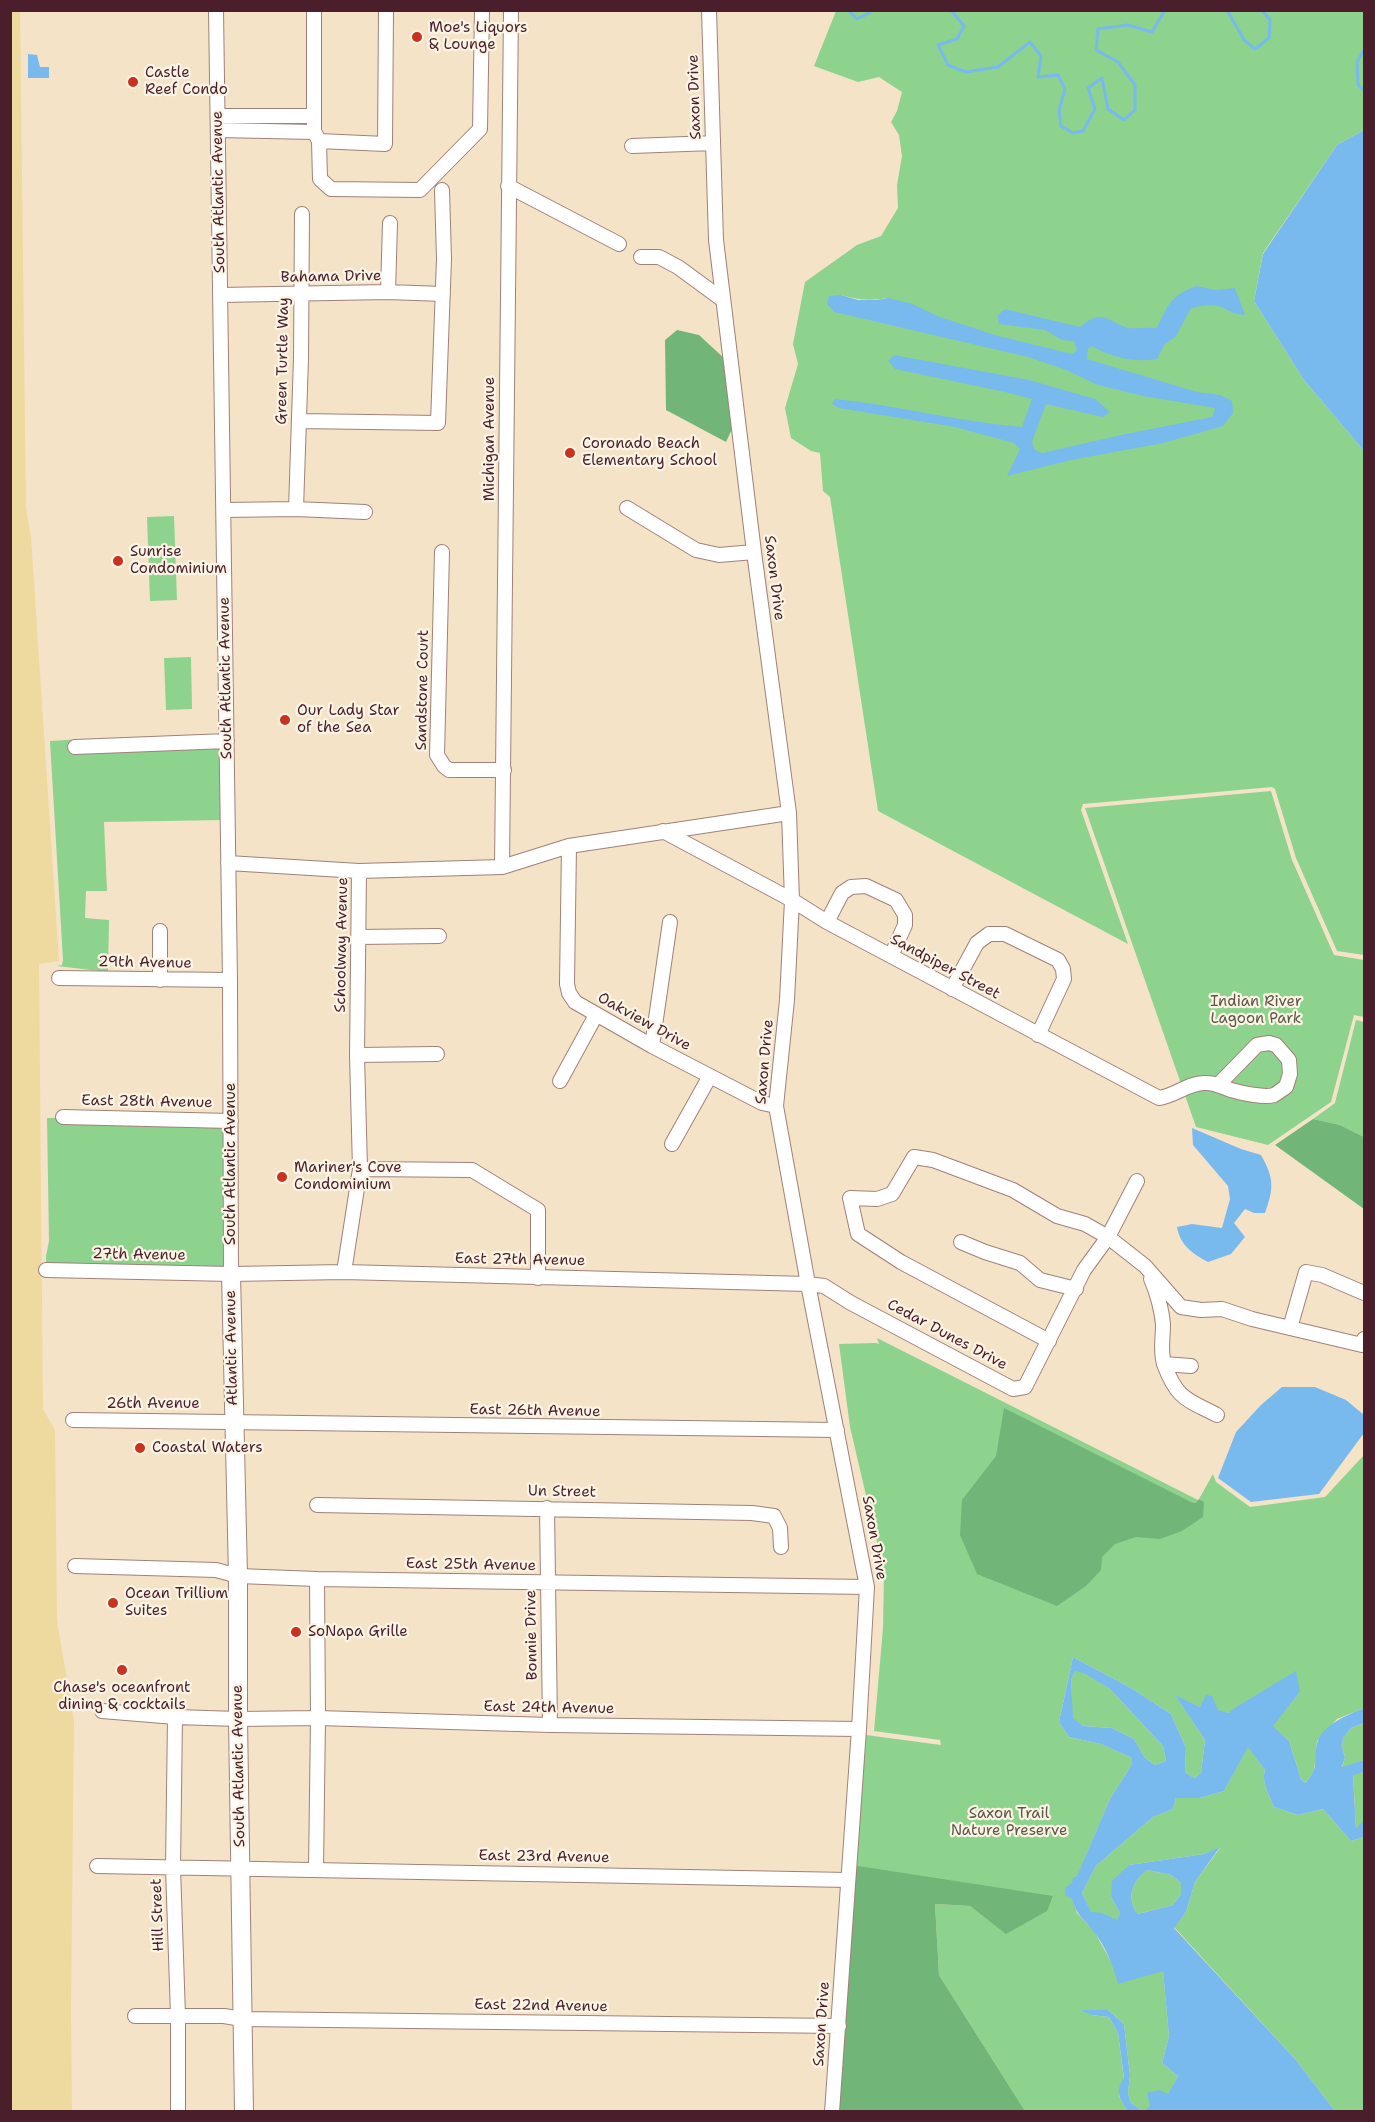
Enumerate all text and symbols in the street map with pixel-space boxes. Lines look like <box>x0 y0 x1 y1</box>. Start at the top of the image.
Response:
place label: Moe's Liquors & Lounge <box>429 19 528 54</box>
marker: Moe's Liquors & Lounge <box>410 30 424 44</box>
street label: Saxon Drive <box>685 54 705 140</box>
place label: Castle Reef Condo <box>145 64 228 99</box>
marker: Castle Reef Condo <box>126 75 140 89</box>
street label: South Atlantic Avenue <box>209 111 229 273</box>
street label: Bahama Drive <box>281 267 381 287</box>
street label: Green Turtle Way <box>273 297 293 425</box>
street label: Michigan Avenue <box>481 377 499 501</box>
place label: Coronado Beach Elementary School <box>582 435 717 470</box>
marker: Coronado Beach Elementary School <box>563 446 577 460</box>
street label: Saxon Drive <box>760 535 788 621</box>
place label: Sunrise Condominium <box>130 543 227 578</box>
marker: Sunrise Condominium <box>111 554 125 568</box>
street label: South Atlantic Avenue <box>216 597 236 759</box>
street label: Sandstone Court <box>413 629 433 751</box>
place label: Our Lady Star of the Sea <box>297 702 400 737</box>
marker: Our Lady Star of the Sea <box>278 713 292 727</box>
street label: Schoolway Avenue <box>332 877 352 1013</box>
street label: Sandpiper Street <box>887 931 1003 1003</box>
street label: 29th Avenue <box>98 953 192 973</box>
street label: Oakview Drive <box>594 989 694 1055</box>
park label: Indian River Lagoon Park <box>1210 993 1302 1028</box>
street label: Saxon Drive <box>752 1019 778 1105</box>
street label: South Atlantic Avenue <box>222 1083 240 1245</box>
street label: East 28th Avenue <box>81 1092 213 1112</box>
place label: Mariner's Cove Condominium <box>294 1159 402 1194</box>
marker: Mariner's Cove Condominium <box>275 1170 289 1184</box>
street label: 27th Avenue <box>92 1245 186 1265</box>
street label: East 27th Avenue <box>455 1250 585 1270</box>
street label: Atlantic Avenue <box>222 1290 242 1406</box>
street label: Cedar Dunes Drive <box>884 1296 1010 1374</box>
street label: 26th Avenue <box>106 1395 200 1413</box>
street label: East 26th Avenue <box>469 1401 601 1421</box>
place label: Coastal Waters <box>152 1439 263 1457</box>
marker: Coastal Waters <box>133 1441 147 1455</box>
street label: Un Street <box>528 1482 596 1502</box>
street label: Saxon Drive <box>858 1494 890 1582</box>
street label: East 25th Avenue <box>406 1555 536 1575</box>
place label: Ocean Trillium Suites <box>125 1585 228 1620</box>
street label: Bonnie Drive <box>522 1590 542 1680</box>
marker: Ocean Trillium Suites <box>106 1596 120 1610</box>
place label: SoNapa Grille <box>308 1623 408 1641</box>
marker: SoNapa Grille <box>289 1625 303 1639</box>
marker: Chase's oceanfront dining & cocktails <box>115 1663 129 1677</box>
place label: Chase's oceanfront dining & cocktails <box>53 1679 191 1714</box>
street label: South Atlantic Avenue <box>229 1685 249 1847</box>
street label: East 24th Avenue <box>483 1698 615 1718</box>
park label: Saxon Trail Nature Preserve <box>951 1805 1067 1840</box>
street label: East 23rd Avenue <box>478 1847 610 1867</box>
street label: Hill Street <box>148 1878 168 1952</box>
street label: Saxon Drive <box>810 1981 834 2067</box>
street label: East 22nd Avenue <box>474 1996 608 2016</box>

